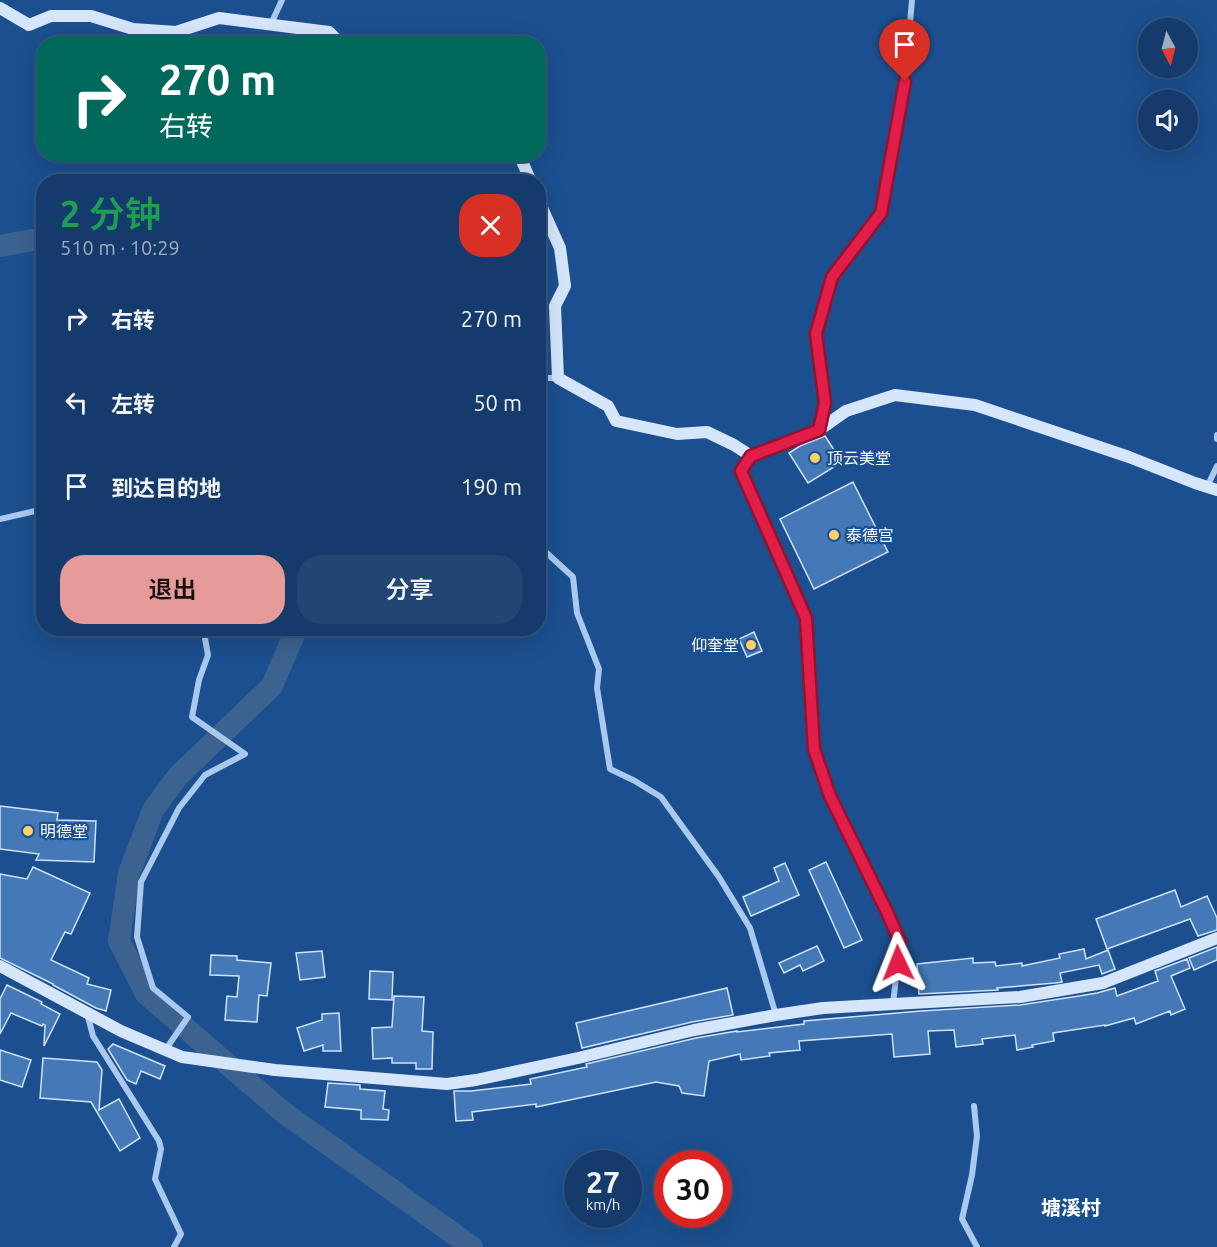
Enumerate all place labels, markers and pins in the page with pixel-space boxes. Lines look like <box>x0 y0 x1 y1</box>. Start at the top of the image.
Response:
pin <box>879 19 930 81</box>
place label: 顶云美堂 <box>827 449 891 467</box>
marker: 顶云美堂 <box>808 451 822 465</box>
place label: 泰德宫 <box>846 526 894 544</box>
marker: 泰德宫 <box>827 528 841 542</box>
place label: 仰奎堂 <box>691 636 739 654</box>
marker: 仰奎堂 <box>744 638 758 652</box>
place label: 明德堂 <box>40 822 88 840</box>
marker: 明德堂 <box>21 824 35 838</box>

